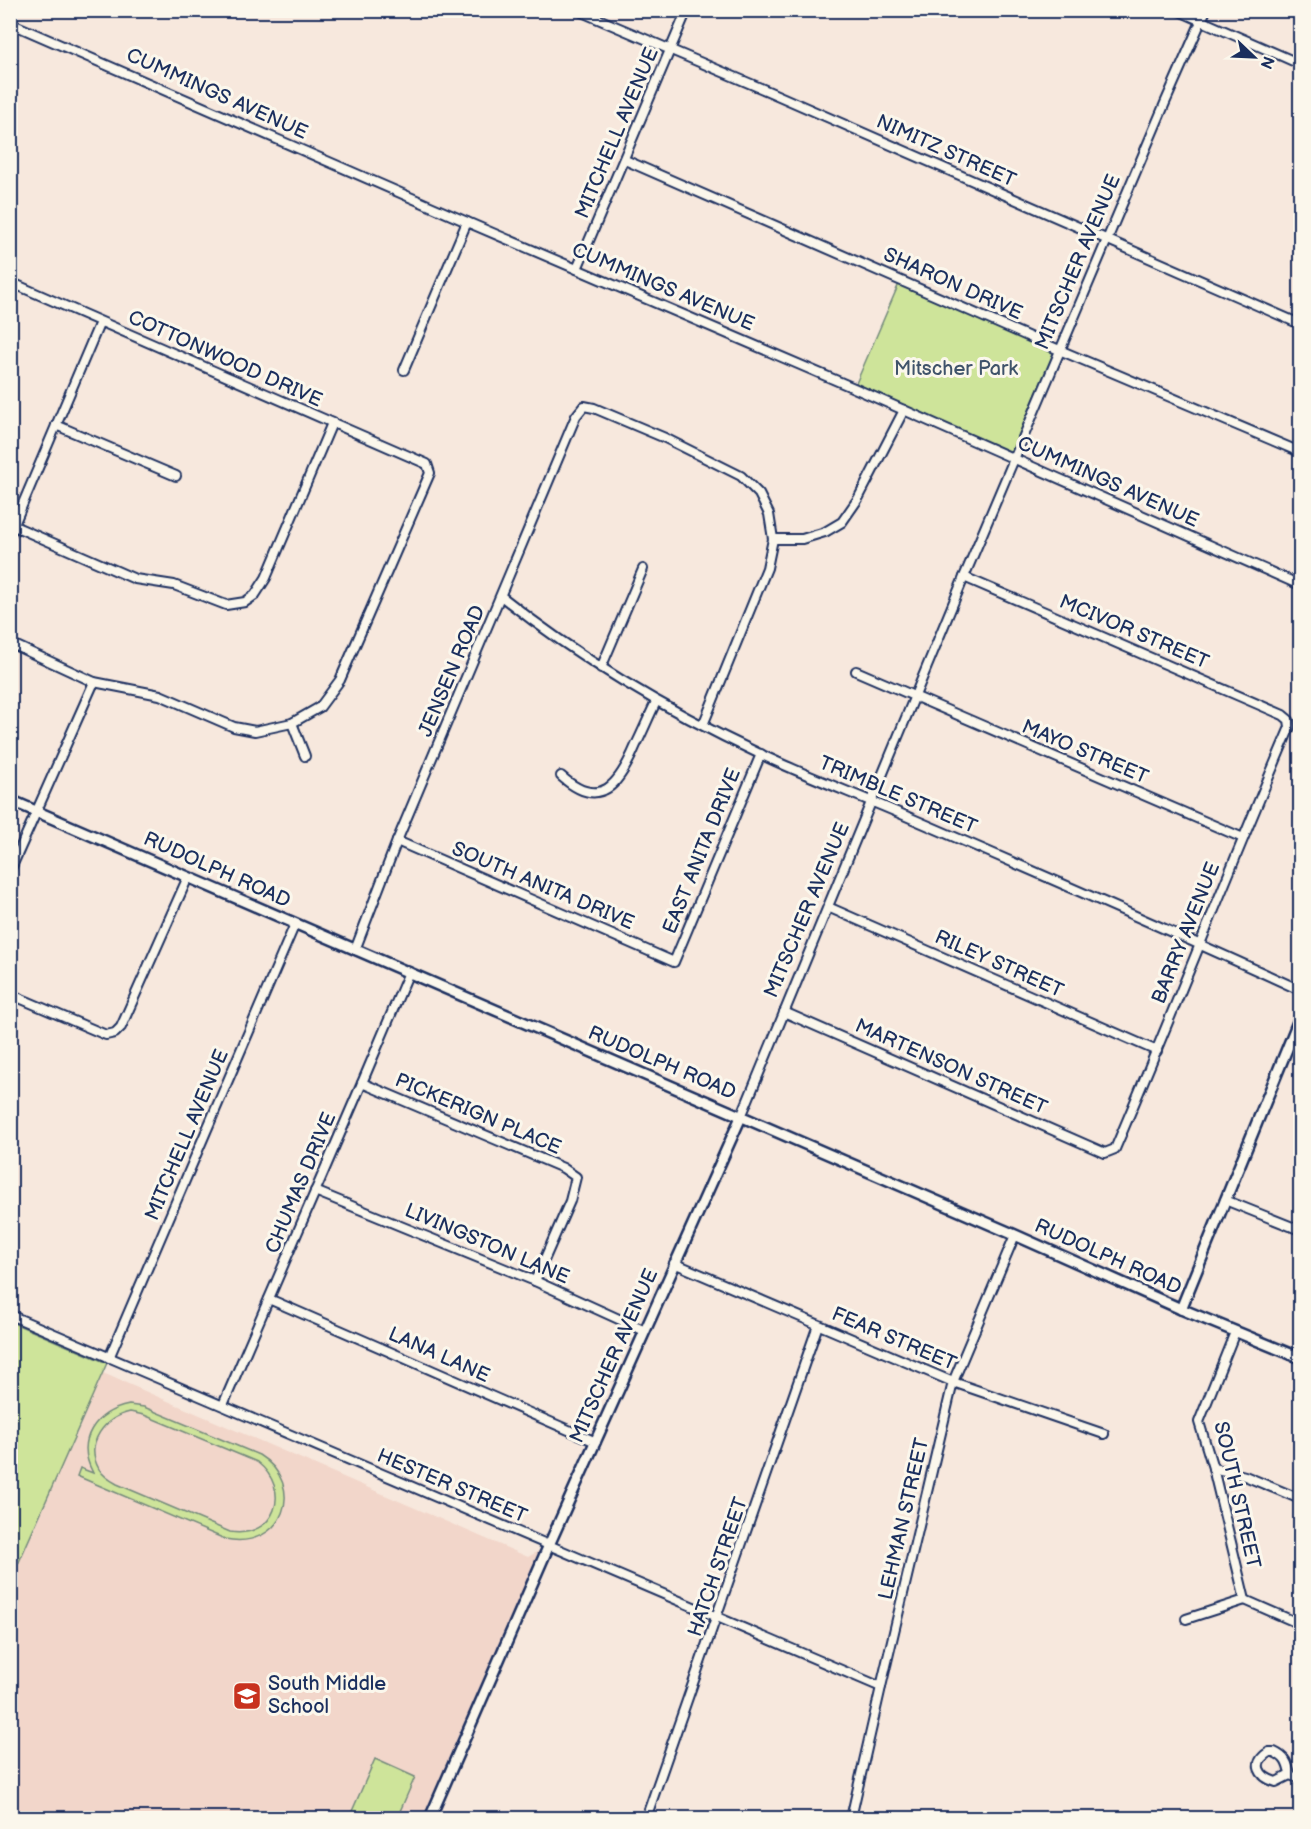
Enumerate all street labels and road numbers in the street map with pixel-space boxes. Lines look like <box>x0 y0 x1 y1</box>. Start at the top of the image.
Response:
street label: CUMMINGS AVENUE <box>123 43 311 145</box>
street label: MITCHELL AVENUE <box>570 44 664 222</box>
street label: NIMITZ STREET <box>872 109 1020 193</box>
street label: MITSCHER AVENUE <box>1030 171 1126 353</box>
street label: CUMMINGS AVENUE <box>568 238 758 336</box>
street label: SHARON DRIVE <box>880 243 1026 325</box>
street label: COTTONWOOD DRIVE <box>124 305 326 413</box>
street label: CUMMINGS AVENUE <box>1014 431 1202 533</box>
street label: MCIVOR STREET <box>1056 590 1212 674</box>
street label: JENSEN ROAD <box>414 602 490 740</box>
street label: MAYO STREET <box>1018 715 1152 789</box>
street label: TRIMBLE STREET <box>815 751 981 839</box>
street label: EAST ANITA DRIVE <box>658 765 746 937</box>
street label: MITSCHER AVENUE <box>759 819 855 1001</box>
street label: RUDOLPH ROAD <box>140 827 294 913</box>
street label: SOUTH ANITA DRIVE <box>448 837 638 935</box>
street label: BARRY AVENUE <box>1147 859 1225 1007</box>
street label: RILEY STREET <box>931 925 1067 1003</box>
street label: MARTENSON STREET <box>851 1014 1051 1120</box>
street label: RUDOLPH ROAD <box>584 1021 740 1105</box>
street label: MITCHELL AVENUE <box>140 1046 234 1224</box>
street label: PICKERIGN PLACE <box>391 1068 565 1160</box>
street label: CHUMAS DRIVE <box>260 1109 342 1257</box>
street label: LIVINGSTON LANE <box>401 1198 573 1290</box>
street label: RUDOLPH ROAD <box>1031 1214 1185 1300</box>
street label: MITSCHER AVENUE <box>565 1265 663 1447</box>
street label: FEAR STREET <box>828 1302 960 1376</box>
street label: LANA LANE <box>385 1322 493 1388</box>
street label: SOUTH STREET <box>1208 1419 1266 1571</box>
street label: LEHMAN STREET <box>874 1436 934 1602</box>
street label: HESTER STREET <box>374 1444 530 1528</box>
street label: HATCH STREET <box>683 1494 753 1640</box>

